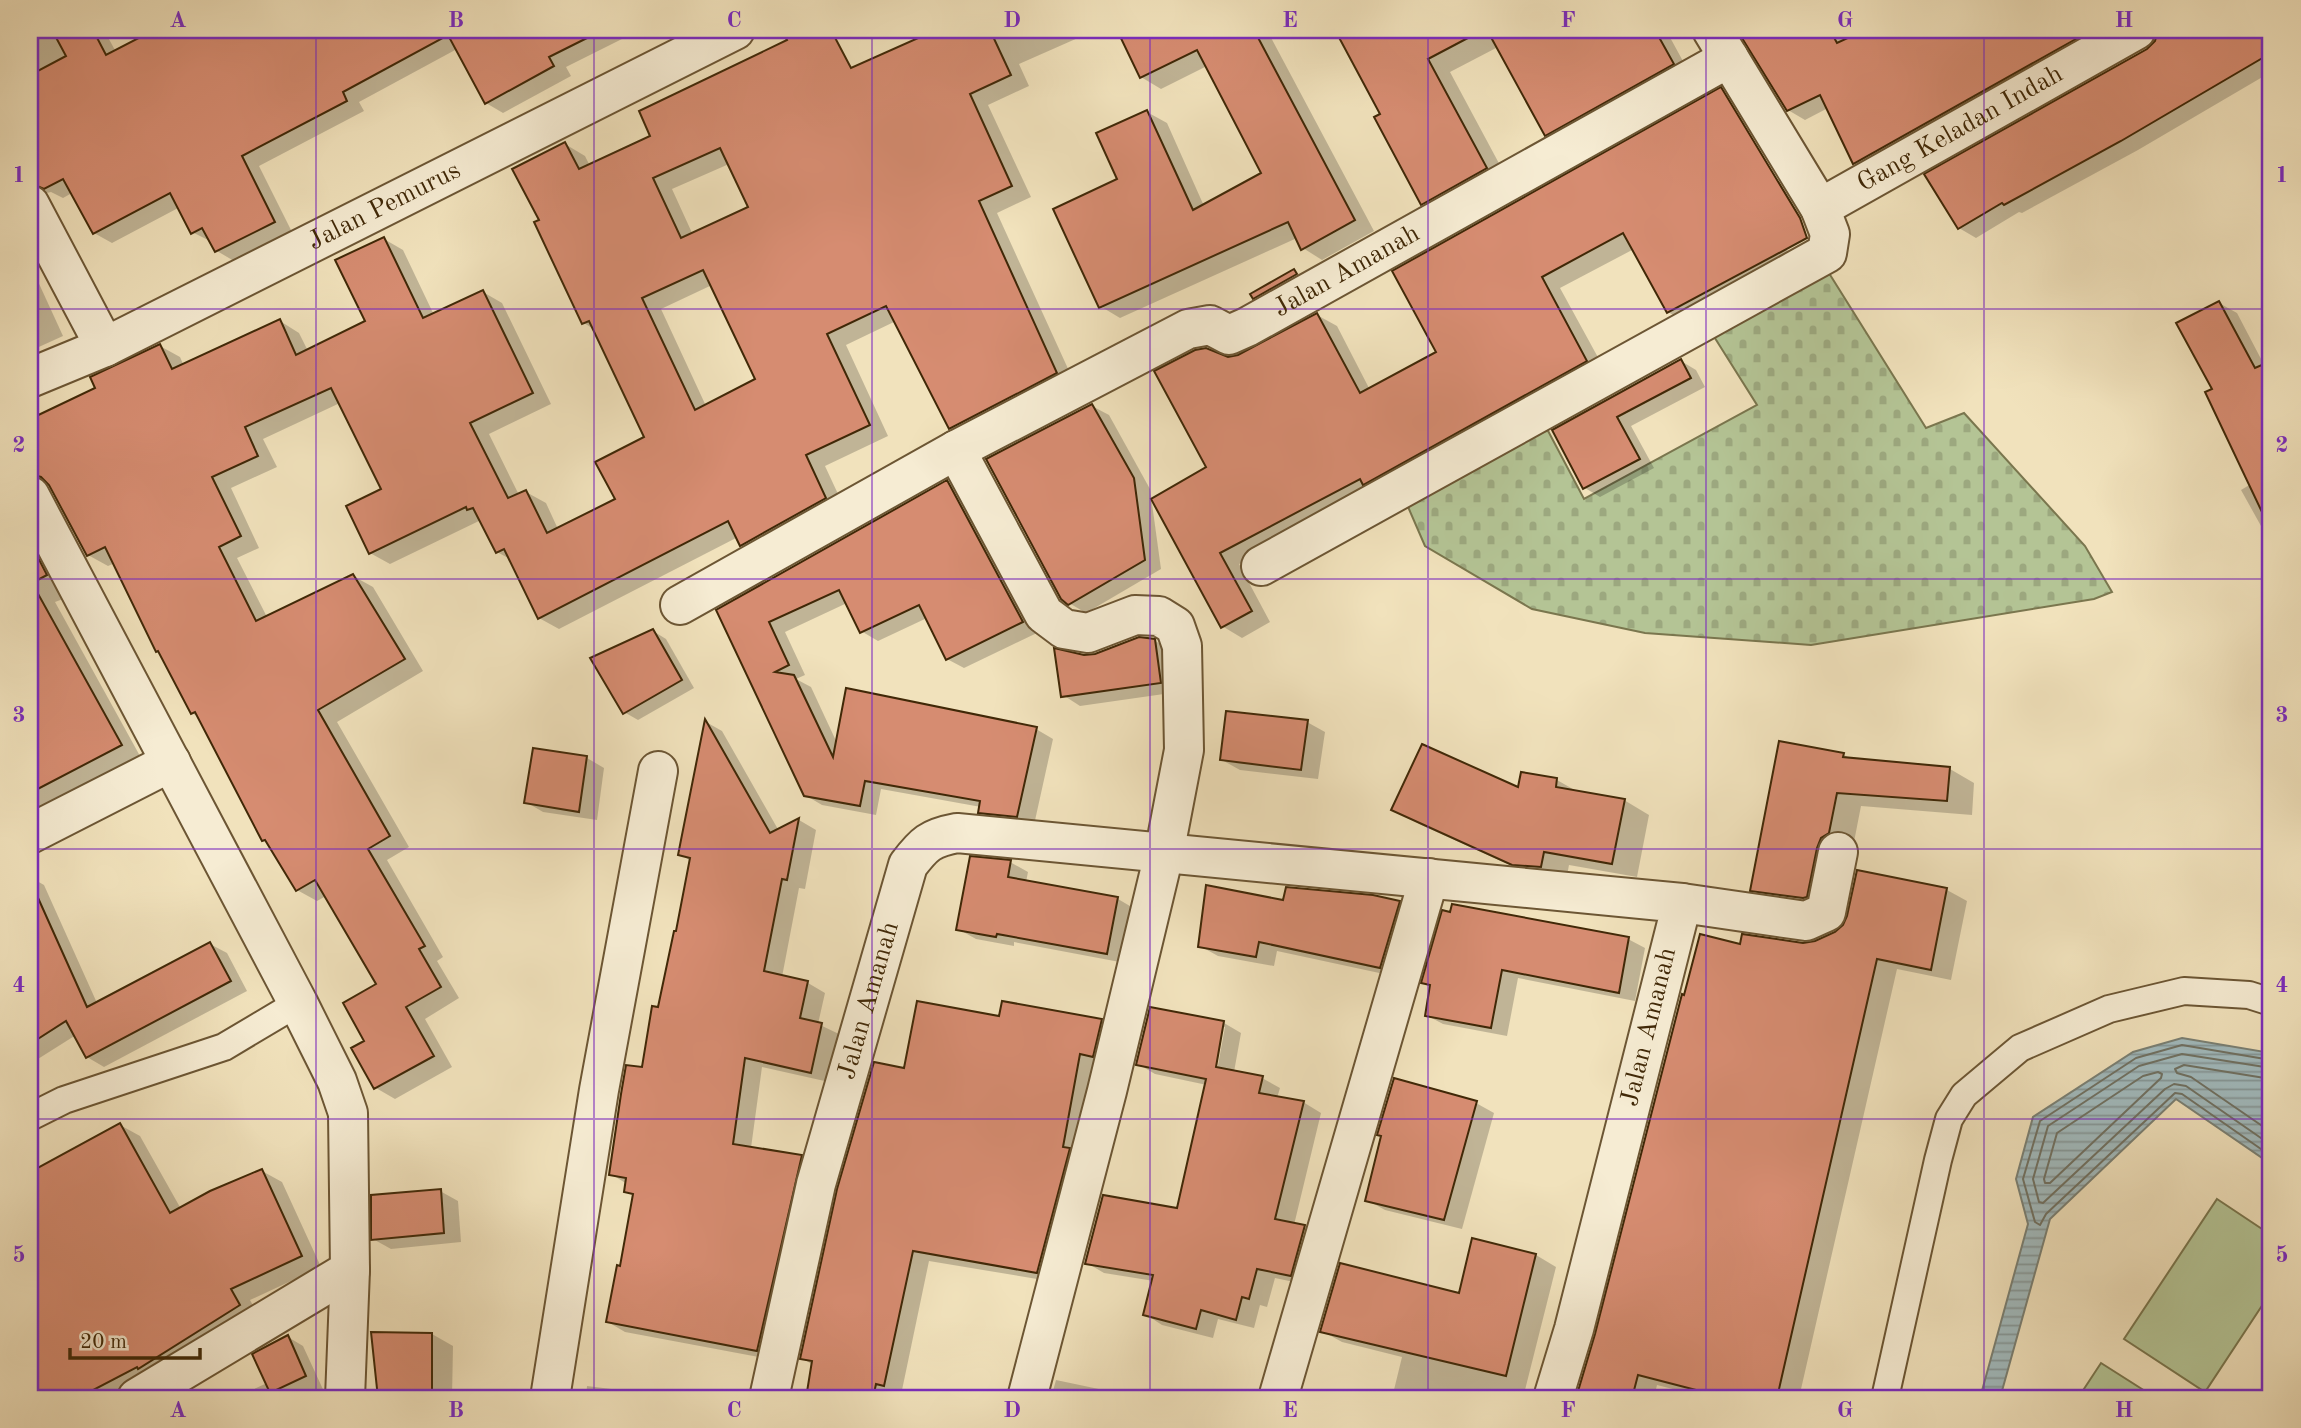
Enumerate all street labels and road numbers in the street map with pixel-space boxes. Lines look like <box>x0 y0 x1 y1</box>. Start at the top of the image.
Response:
street label: Gang Keladan Indah <box>1853 61 2067 197</box>
street label: Jalan Pemurus <box>304 157 465 255</box>
street label: Jalan Amanah <box>1269 220 1424 322</box>
street label: Jalan Amanah <box>834 919 904 1082</box>
street label: Jalan Amanah <box>1617 945 1681 1109</box>

